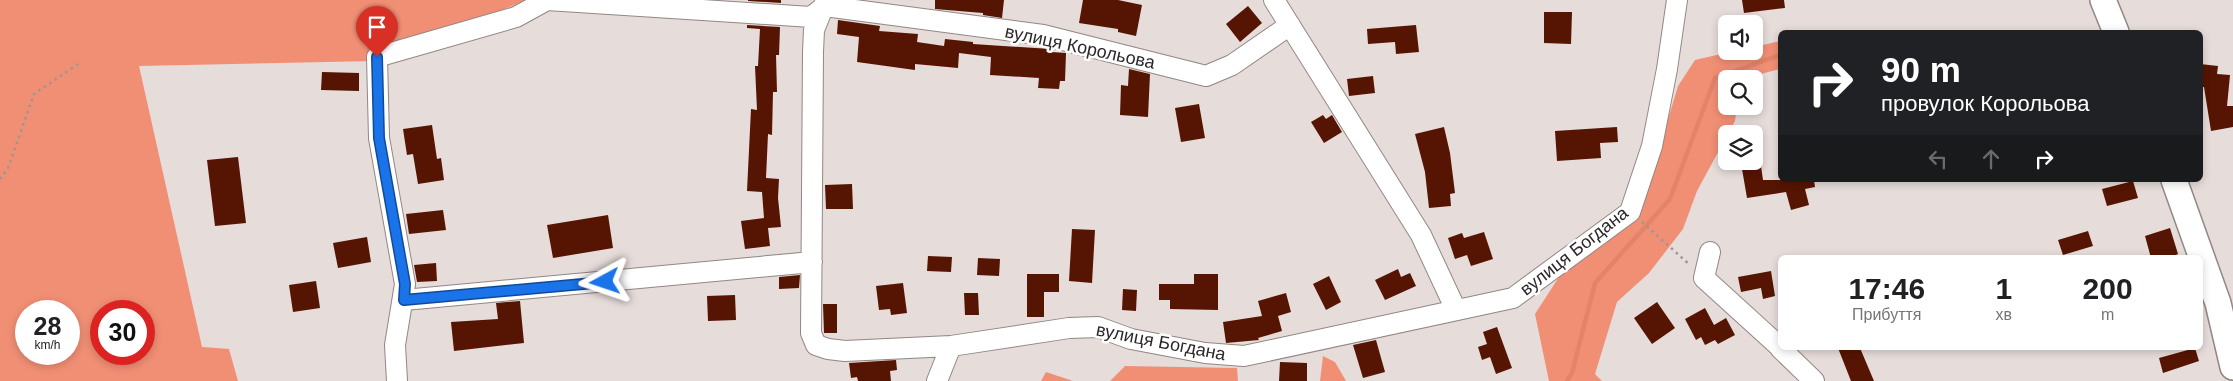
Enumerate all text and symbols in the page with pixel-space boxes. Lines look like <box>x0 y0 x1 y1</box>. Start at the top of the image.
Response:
pin <box>356 6 398 57</box>
icon: arrive <box>363 13 391 41</box>
map controls <box>1718 15 1763 170</box>
button: sound <box>1718 15 1763 60</box>
street label: вулиця Корольова <box>1003 21 1158 73</box>
icon: right <box>1798 50 1863 115</box>
text: 90 m <box>1881 50 1961 89</box>
button: search <box>1718 70 1763 115</box>
text: провулок Корольова <box>1881 91 2089 116</box>
button: layers <box>1718 125 1763 170</box>
icon: left <box>1924 145 1952 173</box>
icon: ahead <box>1977 145 2005 173</box>
icon: right <box>2030 145 2058 173</box>
street label: вулиця Богдана <box>1516 202 1633 299</box>
position arrow <box>578 255 630 307</box>
text: 17:46 <box>1848 272 1925 305</box>
text: 1 <box>1995 272 2012 305</box>
text: 200 <box>2083 272 2133 305</box>
speed limit sign: 30 <box>90 300 155 365</box>
text: Прибуття <box>1852 306 1921 323</box>
text: хв <box>1996 306 2012 323</box>
text: m <box>2101 306 2114 323</box>
text: 28 <box>34 312 61 340</box>
street label: вулиця Богдана <box>1095 320 1228 365</box>
text: km/h <box>34 338 61 352</box>

